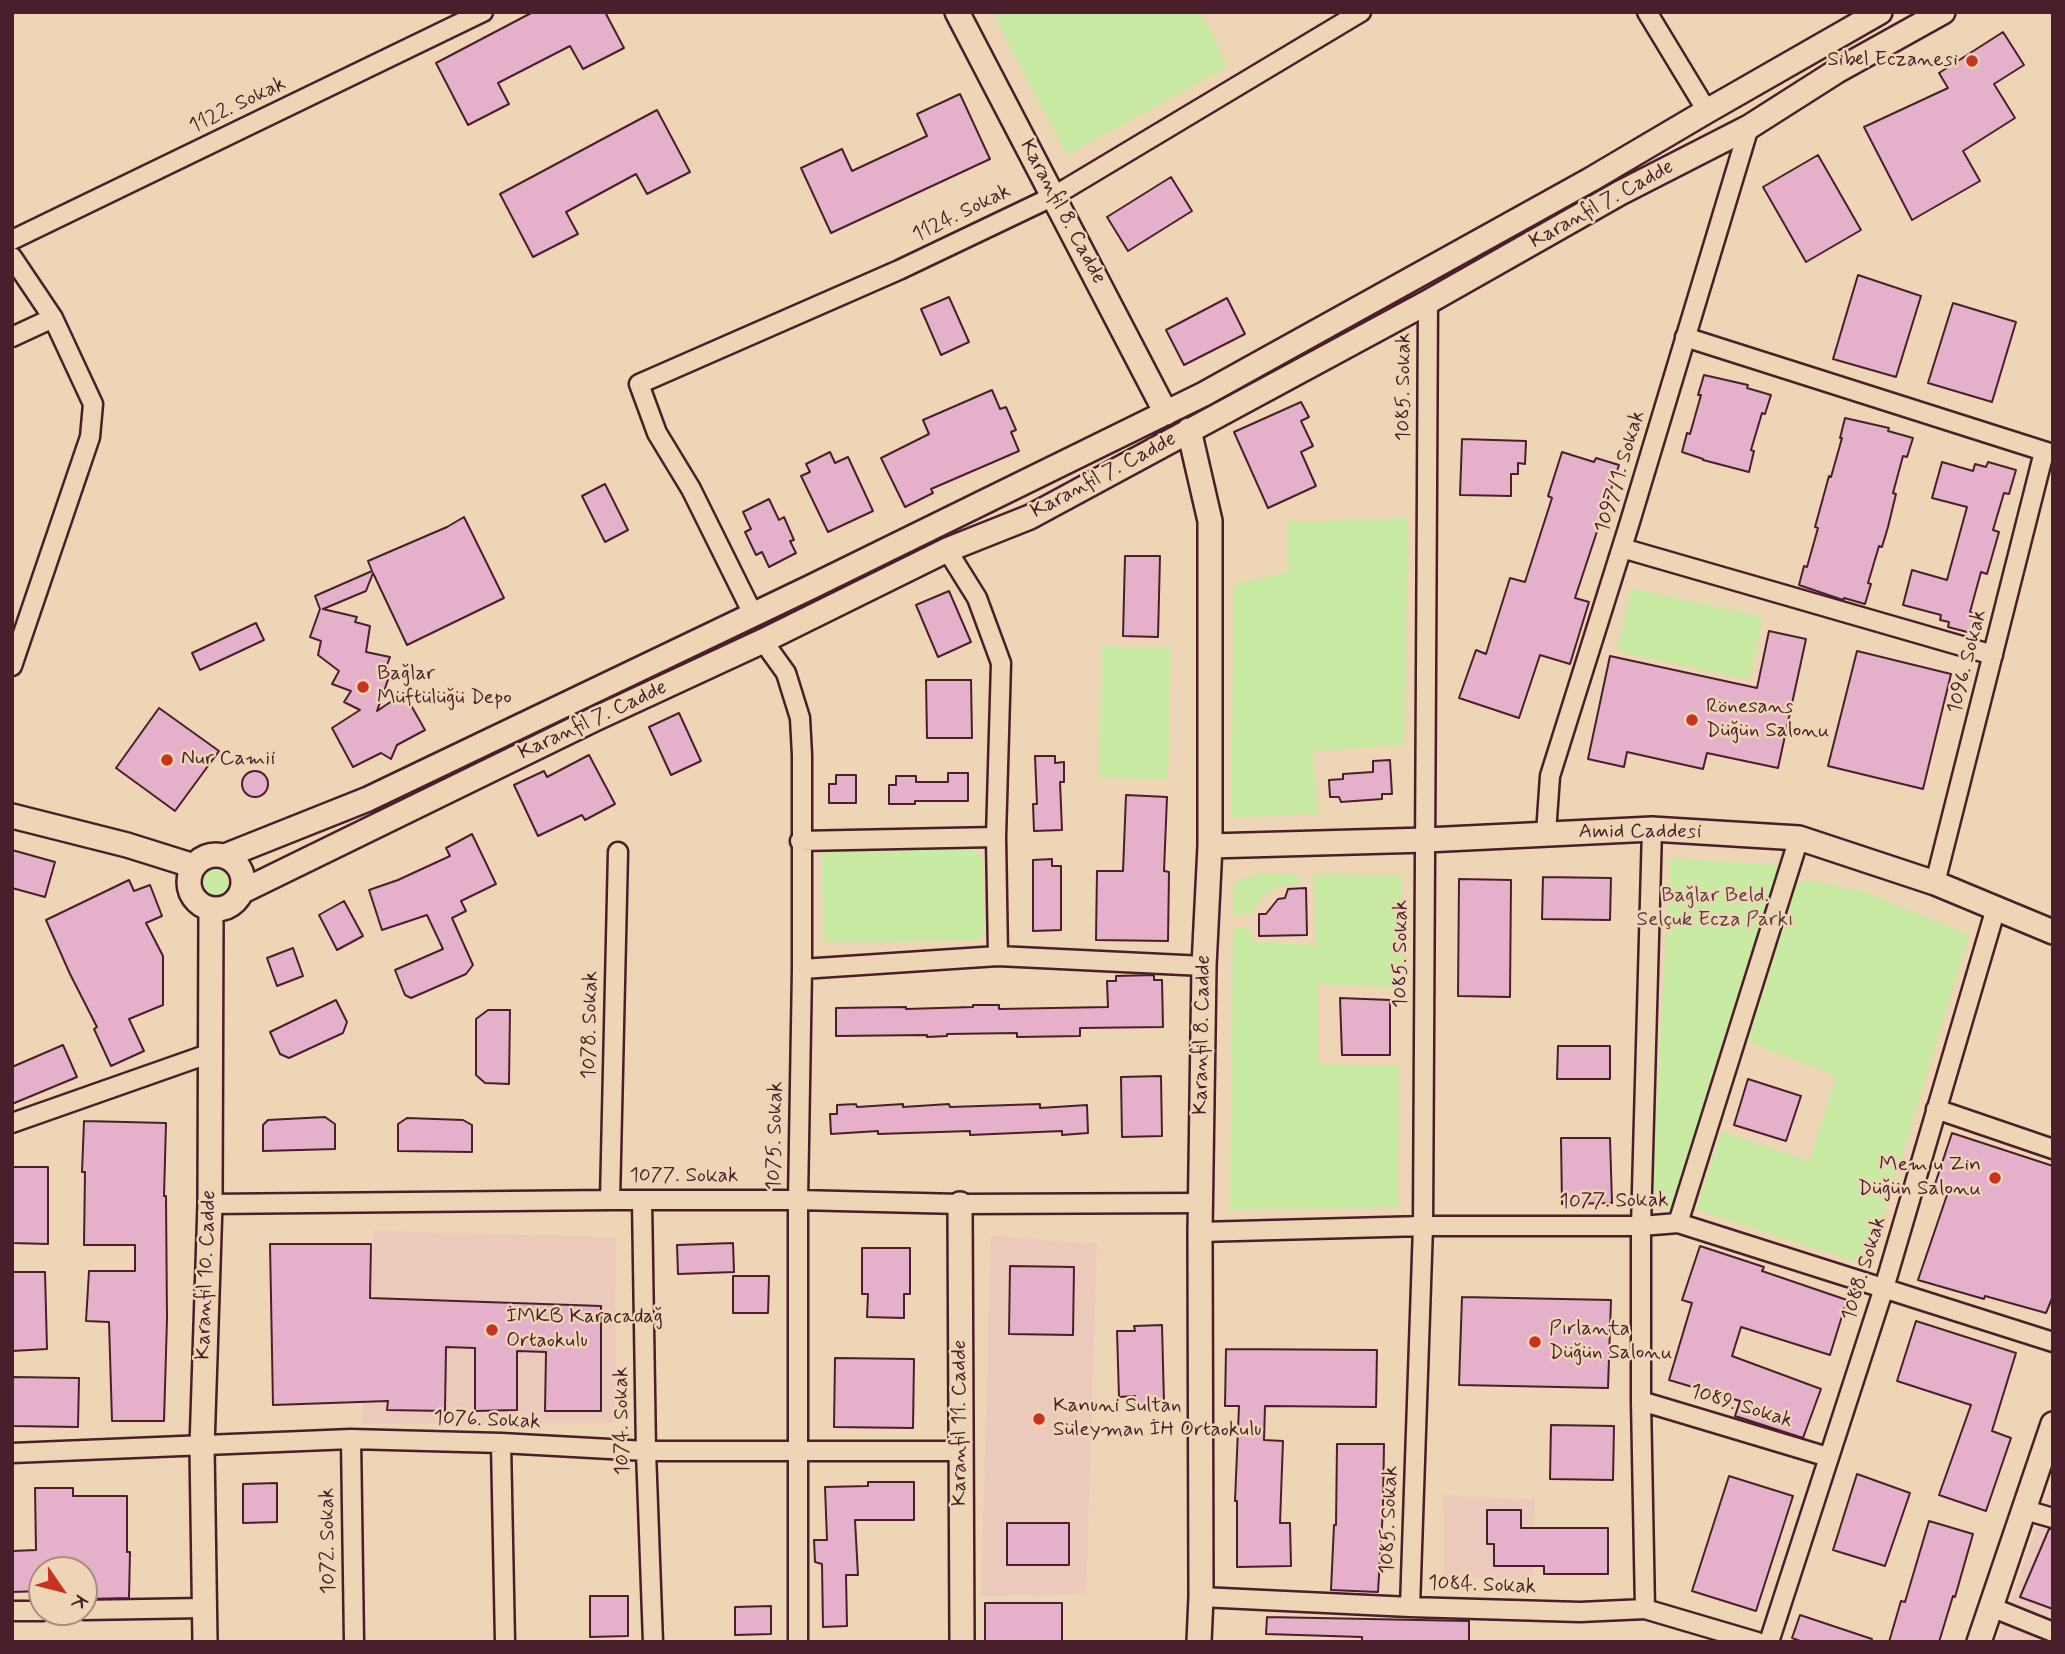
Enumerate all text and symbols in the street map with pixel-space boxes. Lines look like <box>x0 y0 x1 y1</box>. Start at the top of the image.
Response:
place label: Sibel Eczanesi <box>1827 48 1958 74</box>
marker: Sibel Eczanesi <box>1964 53 1980 69</box>
street label: 1122. Sokak <box>186 72 290 140</box>
street label: Karanfil 8. Cadde <box>1013 135 1111 289</box>
street label: Karanfil 7. Cadde <box>1525 155 1679 255</box>
street label: 1124. Sokak <box>909 179 1015 249</box>
street label: 1085. Sokak <box>1392 333 1418 441</box>
street label: 1097/1. Sokak <box>1590 408 1652 536</box>
street label: Karanfil 7. Cadde <box>1027 427 1181 525</box>
street label: 1096. Sokak <box>1943 607 1993 717</box>
place label: Bağlar Müftülüğü Depo <box>377 662 512 712</box>
street label: Karanfil 7. Cadde <box>515 676 671 766</box>
marker: Bağlar Müftülüğü Depo <box>355 679 371 695</box>
place label: Rönesans Düğün Salonu <box>1706 695 1829 745</box>
marker: Rönesans Düğün Salonu <box>1684 712 1700 728</box>
place label: Nur Camii <box>181 747 275 773</box>
marker: Nur Camii <box>159 752 175 768</box>
street label: Amid Caddesi <box>1579 820 1701 846</box>
park label: Bağlar Beld. Selçuk Ecza Parkı <box>1636 884 1794 934</box>
street label: 1085. Sokak <box>1389 900 1415 1008</box>
street label: Karanfil 8. Cadde <box>1189 955 1217 1115</box>
street label: 1078. Sokak <box>577 971 605 1079</box>
street label: 1075. Sokak <box>762 1081 790 1191</box>
place label: Mem u Zin Düğün Salonu <box>1858 1153 1981 1203</box>
street label: 1077. Sokak <box>629 1164 739 1190</box>
marker: Mem u Zin Düğün Salonu <box>1987 1170 2003 1186</box>
street label: 1077. Sokak <box>1559 1188 1669 1216</box>
street label: Karanfil 10. Cadde <box>191 1190 223 1360</box>
street label: 1088. Sokak <box>1837 1214 1893 1324</box>
place label: İMKB Karacadağ Ortaokulu <box>506 1305 663 1355</box>
place label: Pırlanta Düğün Salonu <box>1549 1317 1672 1367</box>
marker: İMKB Karacadağ Ortaokulu <box>484 1322 500 1338</box>
marker: Pırlanta Düğün Salonu <box>1527 1334 1543 1350</box>
street label: Karanfil 11. Cadde <box>948 1340 974 1506</box>
street label: 1074. Sokak <box>609 1367 637 1475</box>
street label: 1089. Sokak <box>1687 1379 1795 1435</box>
place label: Kanuni Sultan Süleyman İH Ortaokulu <box>1053 1394 1262 1444</box>
street label: 1076. Sokak <box>433 1407 541 1435</box>
marker: Kanuni Sultan Süleyman İH Ortaokulu <box>1031 1411 1047 1427</box>
street label: 1085. Sokak <box>1376 1465 1404 1575</box>
street label: 1072. Sokak <box>315 1488 343 1594</box>
north arrow <box>28 1556 98 1626</box>
street label: 1084. Sokak <box>1428 1572 1536 1600</box>
text: K <box>65 1590 93 1615</box>

